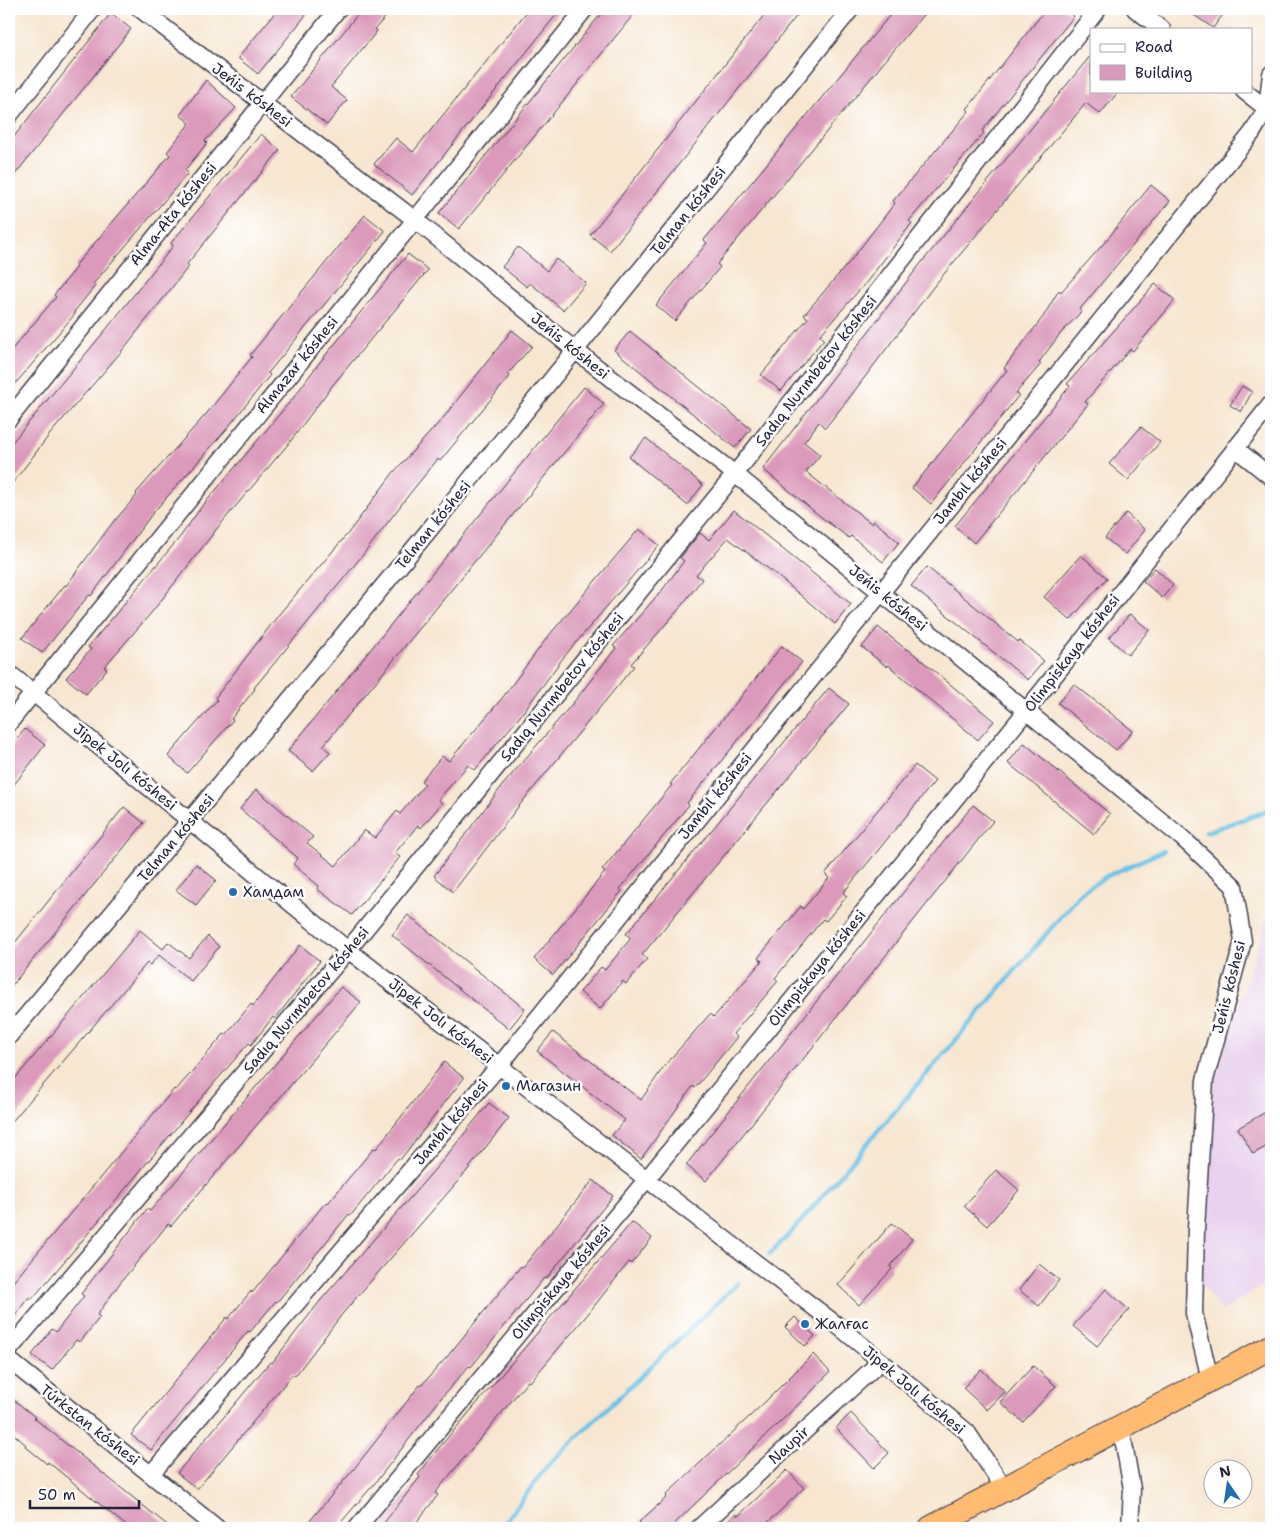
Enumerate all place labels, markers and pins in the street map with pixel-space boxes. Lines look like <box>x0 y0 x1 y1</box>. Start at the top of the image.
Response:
place label: Хамдам <box>243 882 304 902</box>
marker: Хамдам <box>227 886 239 898</box>
place label: Магазин <box>516 1076 581 1096</box>
marker: Магазин <box>500 1080 512 1092</box>
place label: Жалғас <box>815 1314 869 1334</box>
marker: Жалғас <box>799 1318 811 1330</box>

